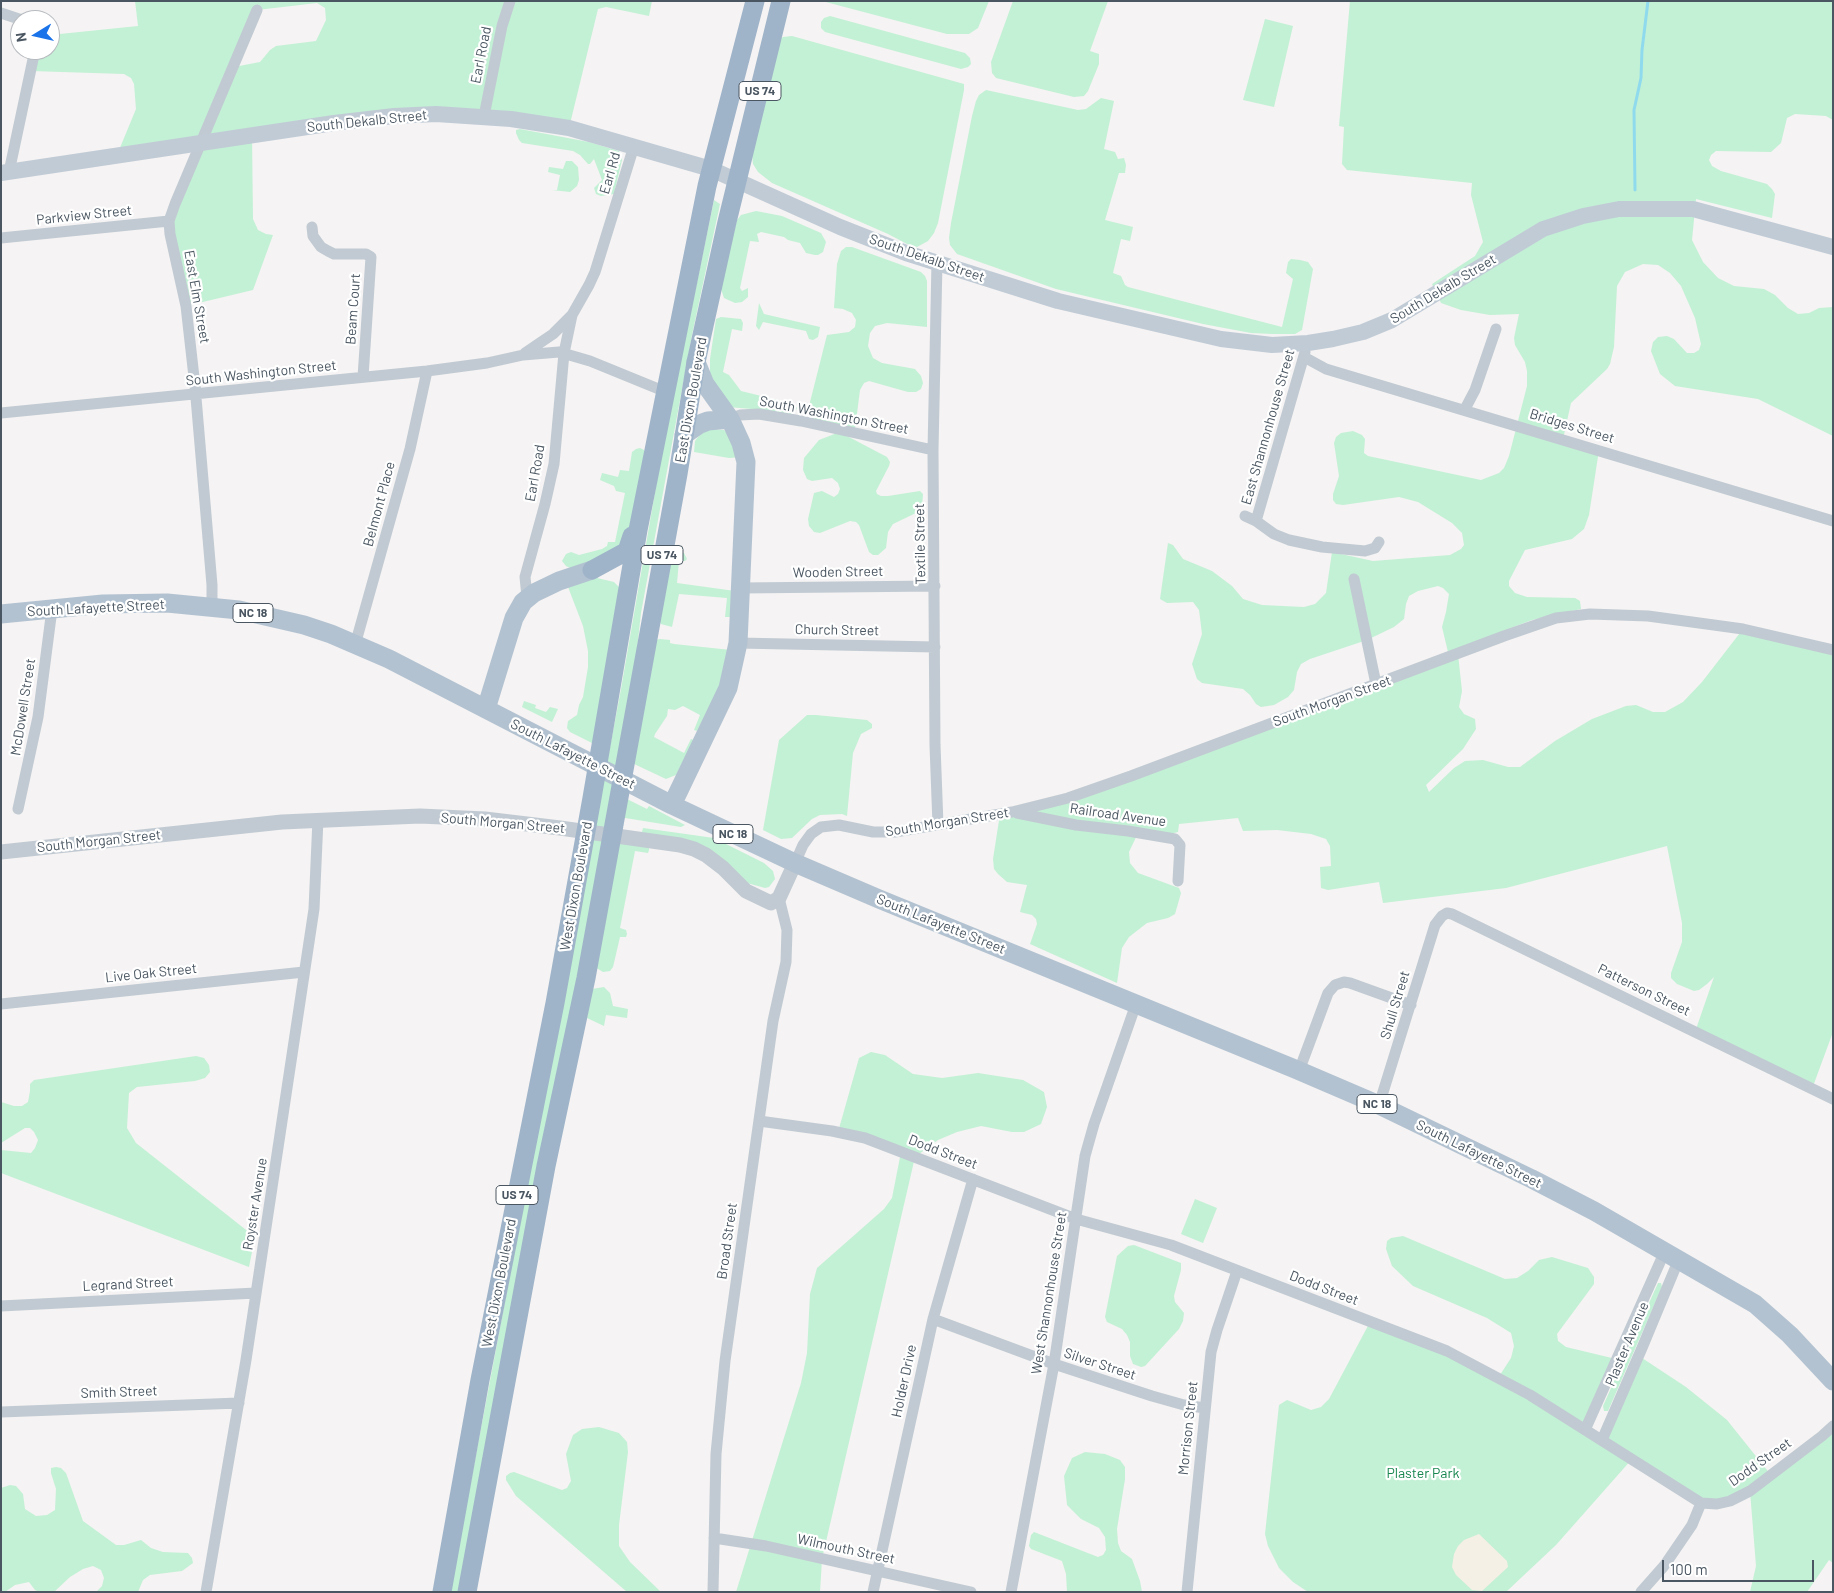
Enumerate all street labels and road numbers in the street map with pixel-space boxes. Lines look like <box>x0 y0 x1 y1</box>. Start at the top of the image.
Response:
street label: Earl Road <box>467 25 495 85</box>
road number: US 74 <box>739 82 781 100</box>
street label: South Dekalb Street <box>306 106 428 136</box>
street label: Earl Rd <box>596 150 624 196</box>
street label: Parkview Street <box>35 202 133 228</box>
street label: South Dekalb Street <box>867 230 987 286</box>
street label: East Elm Street <box>181 249 213 345</box>
street label: South Dekalb Street <box>1387 251 1499 327</box>
street label: Beam Court <box>342 273 364 345</box>
street label: East Dixon Boulevard <box>672 336 710 464</box>
street label: East Shannonhouse Street <box>1238 347 1298 507</box>
street label: South Washington Street <box>185 357 337 389</box>
street label: South Washington Street <box>758 392 910 438</box>
street label: Bridges Street <box>1528 405 1616 447</box>
street label: Earl Road <box>522 443 548 503</box>
street label: Belmont Place <box>360 460 398 548</box>
street label: Textile Street <box>911 503 929 585</box>
road number: US 74 <box>641 546 683 564</box>
street label: Wooden Street <box>793 563 883 581</box>
street label: South Lafayette Street <box>27 596 165 620</box>
road number: NC 18 <box>233 604 273 622</box>
street label: Church Street <box>795 621 879 639</box>
street label: McDowell Street <box>7 657 39 757</box>
street label: South Morgan Street <box>1271 672 1393 730</box>
street label: South Lafayette Street <box>508 715 638 793</box>
street label: Railroad Avenue <box>1069 800 1167 830</box>
street label: South Morgan Street <box>884 804 1010 840</box>
street label: South Morgan Street <box>440 809 566 837</box>
street label: West Dixon Boulevard <box>556 820 596 952</box>
road number: NC 18 <box>713 824 753 844</box>
street label: South Morgan Street <box>36 826 162 856</box>
street label: South Lafayette Street <box>874 890 1008 958</box>
street label: Live Oak Street <box>104 960 198 986</box>
street label: Patterson Street <box>1595 960 1693 1020</box>
street label: Shull Street <box>1377 969 1413 1041</box>
road number: NC 18 <box>1357 1094 1397 1114</box>
street label: South Lafayette Street <box>1413 1116 1545 1192</box>
street label: Dodd Street <box>906 1131 980 1173</box>
street label: Royster Avenue <box>239 1157 271 1251</box>
road number: US 74 <box>496 1186 538 1204</box>
street label: Broad Street <box>713 1202 741 1280</box>
street label: West Shannonhouse Street <box>1028 1211 1070 1375</box>
street label: West Dixon Boulevard <box>478 1217 520 1349</box>
street label: Dodd Street <box>1287 1267 1361 1309</box>
street label: Legrand Street <box>82 1273 174 1295</box>
street label: Plaster Avenue <box>1602 1299 1652 1389</box>
street label: Holder Drive <box>888 1343 920 1419</box>
street label: Silver Street <box>1062 1344 1138 1384</box>
street label: Morrison Street <box>1175 1380 1201 1476</box>
street label: Smith Street <box>80 1382 158 1402</box>
street label: Dodd Street <box>1725 1434 1795 1490</box>
street label: Wilmouth Street <box>796 1530 896 1568</box>

